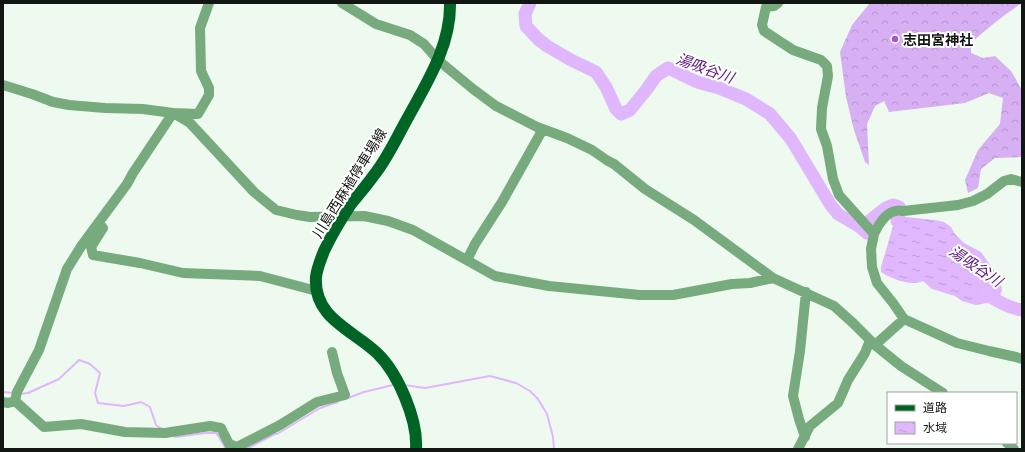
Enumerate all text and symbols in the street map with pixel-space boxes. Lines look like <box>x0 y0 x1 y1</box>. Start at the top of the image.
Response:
place label: 志田宮神社 <box>903 31 973 48</box>
marker: 志田宮神社 <box>890 34 900 44</box>
water label: 湯吸谷川 <box>674 49 738 88</box>
street label: 川島西麻植停車場線 <box>308 125 390 241</box>
water label: 湯吸谷川 <box>946 241 1008 292</box>
legend <box>887 392 1017 444</box>
text: 道路 <box>923 400 947 415</box>
text: 水域 <box>923 420 947 435</box>

